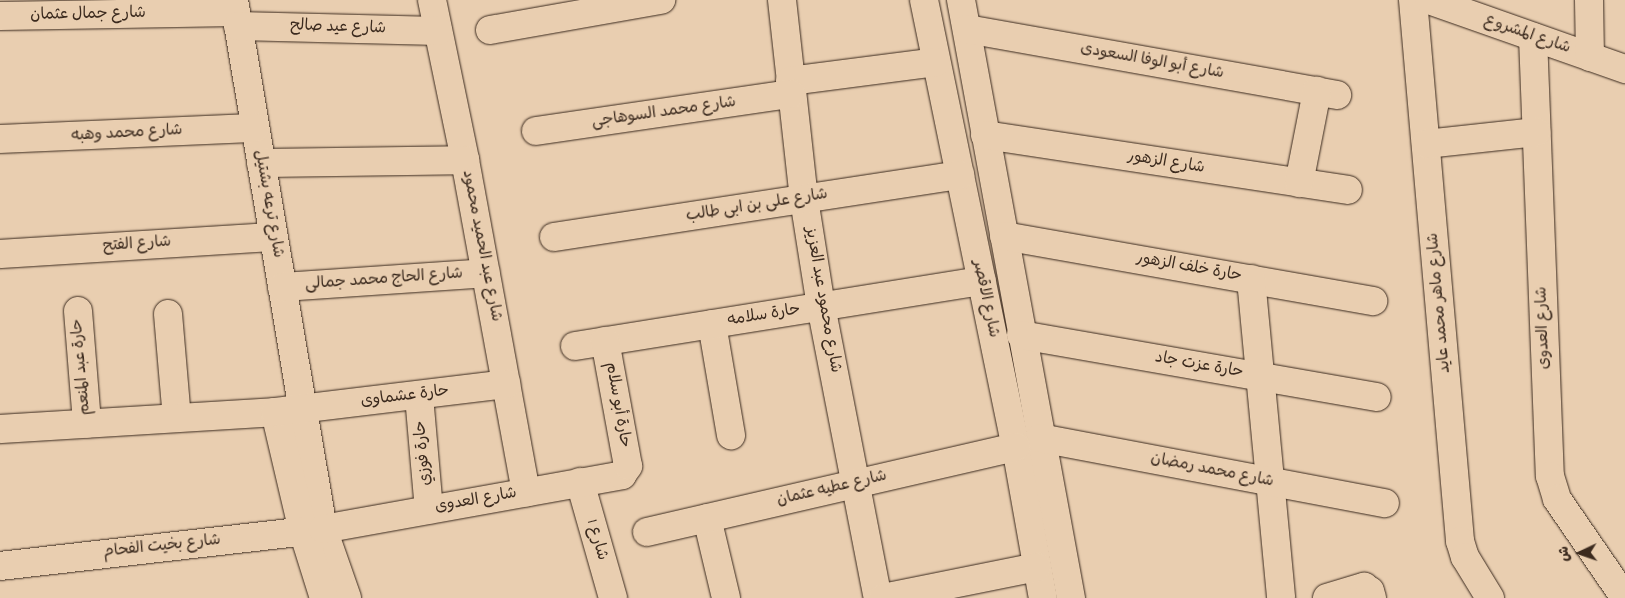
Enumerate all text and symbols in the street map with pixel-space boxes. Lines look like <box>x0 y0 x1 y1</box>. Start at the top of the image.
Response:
street label: شارع جمال عثمان <box>30 4 146 26</box>
street label: شارع المشروع <box>1481 11 1573 59</box>
street label: شارع عيد صالح <box>290 17 386 39</box>
street label: شارع أبو الوفا السعودى <box>1079 40 1225 84</box>
street label: شارع محمد السوهاجى <box>591 93 737 133</box>
street label: شارع محمد وهبه <box>71 122 183 146</box>
street label: شارع الزهور <box>1126 147 1206 179</box>
street label: شارع ترعه بشتيل <box>249 148 287 260</box>
street label: شارع عبد الحميد محمود <box>457 169 505 323</box>
street label: شارع على بن ابى طالب <box>685 185 829 227</box>
street label: شارع محمود عبد العزيز <box>800 226 844 374</box>
street label: شارع ماهر محمد عايد <box>1424 232 1456 374</box>
street label: شارع الفتح <box>102 233 172 257</box>
street label: حارة خلف الزهور <box>1135 249 1243 287</box>
street label: شارع الاقصر <box>967 258 1003 340</box>
street label: شارع الحاج محمد جمالى <box>304 265 464 295</box>
street label: شارع العدوى <box>1533 286 1555 370</box>
street label: حارة سلامه <box>726 301 802 331</box>
street label: حارة عبد المنعم <box>68 318 96 416</box>
street label: حارة عزت جاد <box>1153 349 1245 383</box>
street label: حارة أبو سلام <box>600 361 634 449</box>
street label: حارة عشماوى <box>360 382 450 412</box>
street label: حارة فوزي <box>412 420 436 486</box>
street label: شارع محمد رمضان <box>1149 450 1275 492</box>
street label: شارع عطيه عثمان <box>775 467 889 511</box>
street label: شارع العدوى <box>434 484 518 518</box>
street label: شارع 1 <box>581 517 611 563</box>
north arrow <box>1555 528 1605 578</box>
street label: شارع بخيت الفحام <box>102 531 222 563</box>
text: ش <box>1555 546 1575 562</box>

